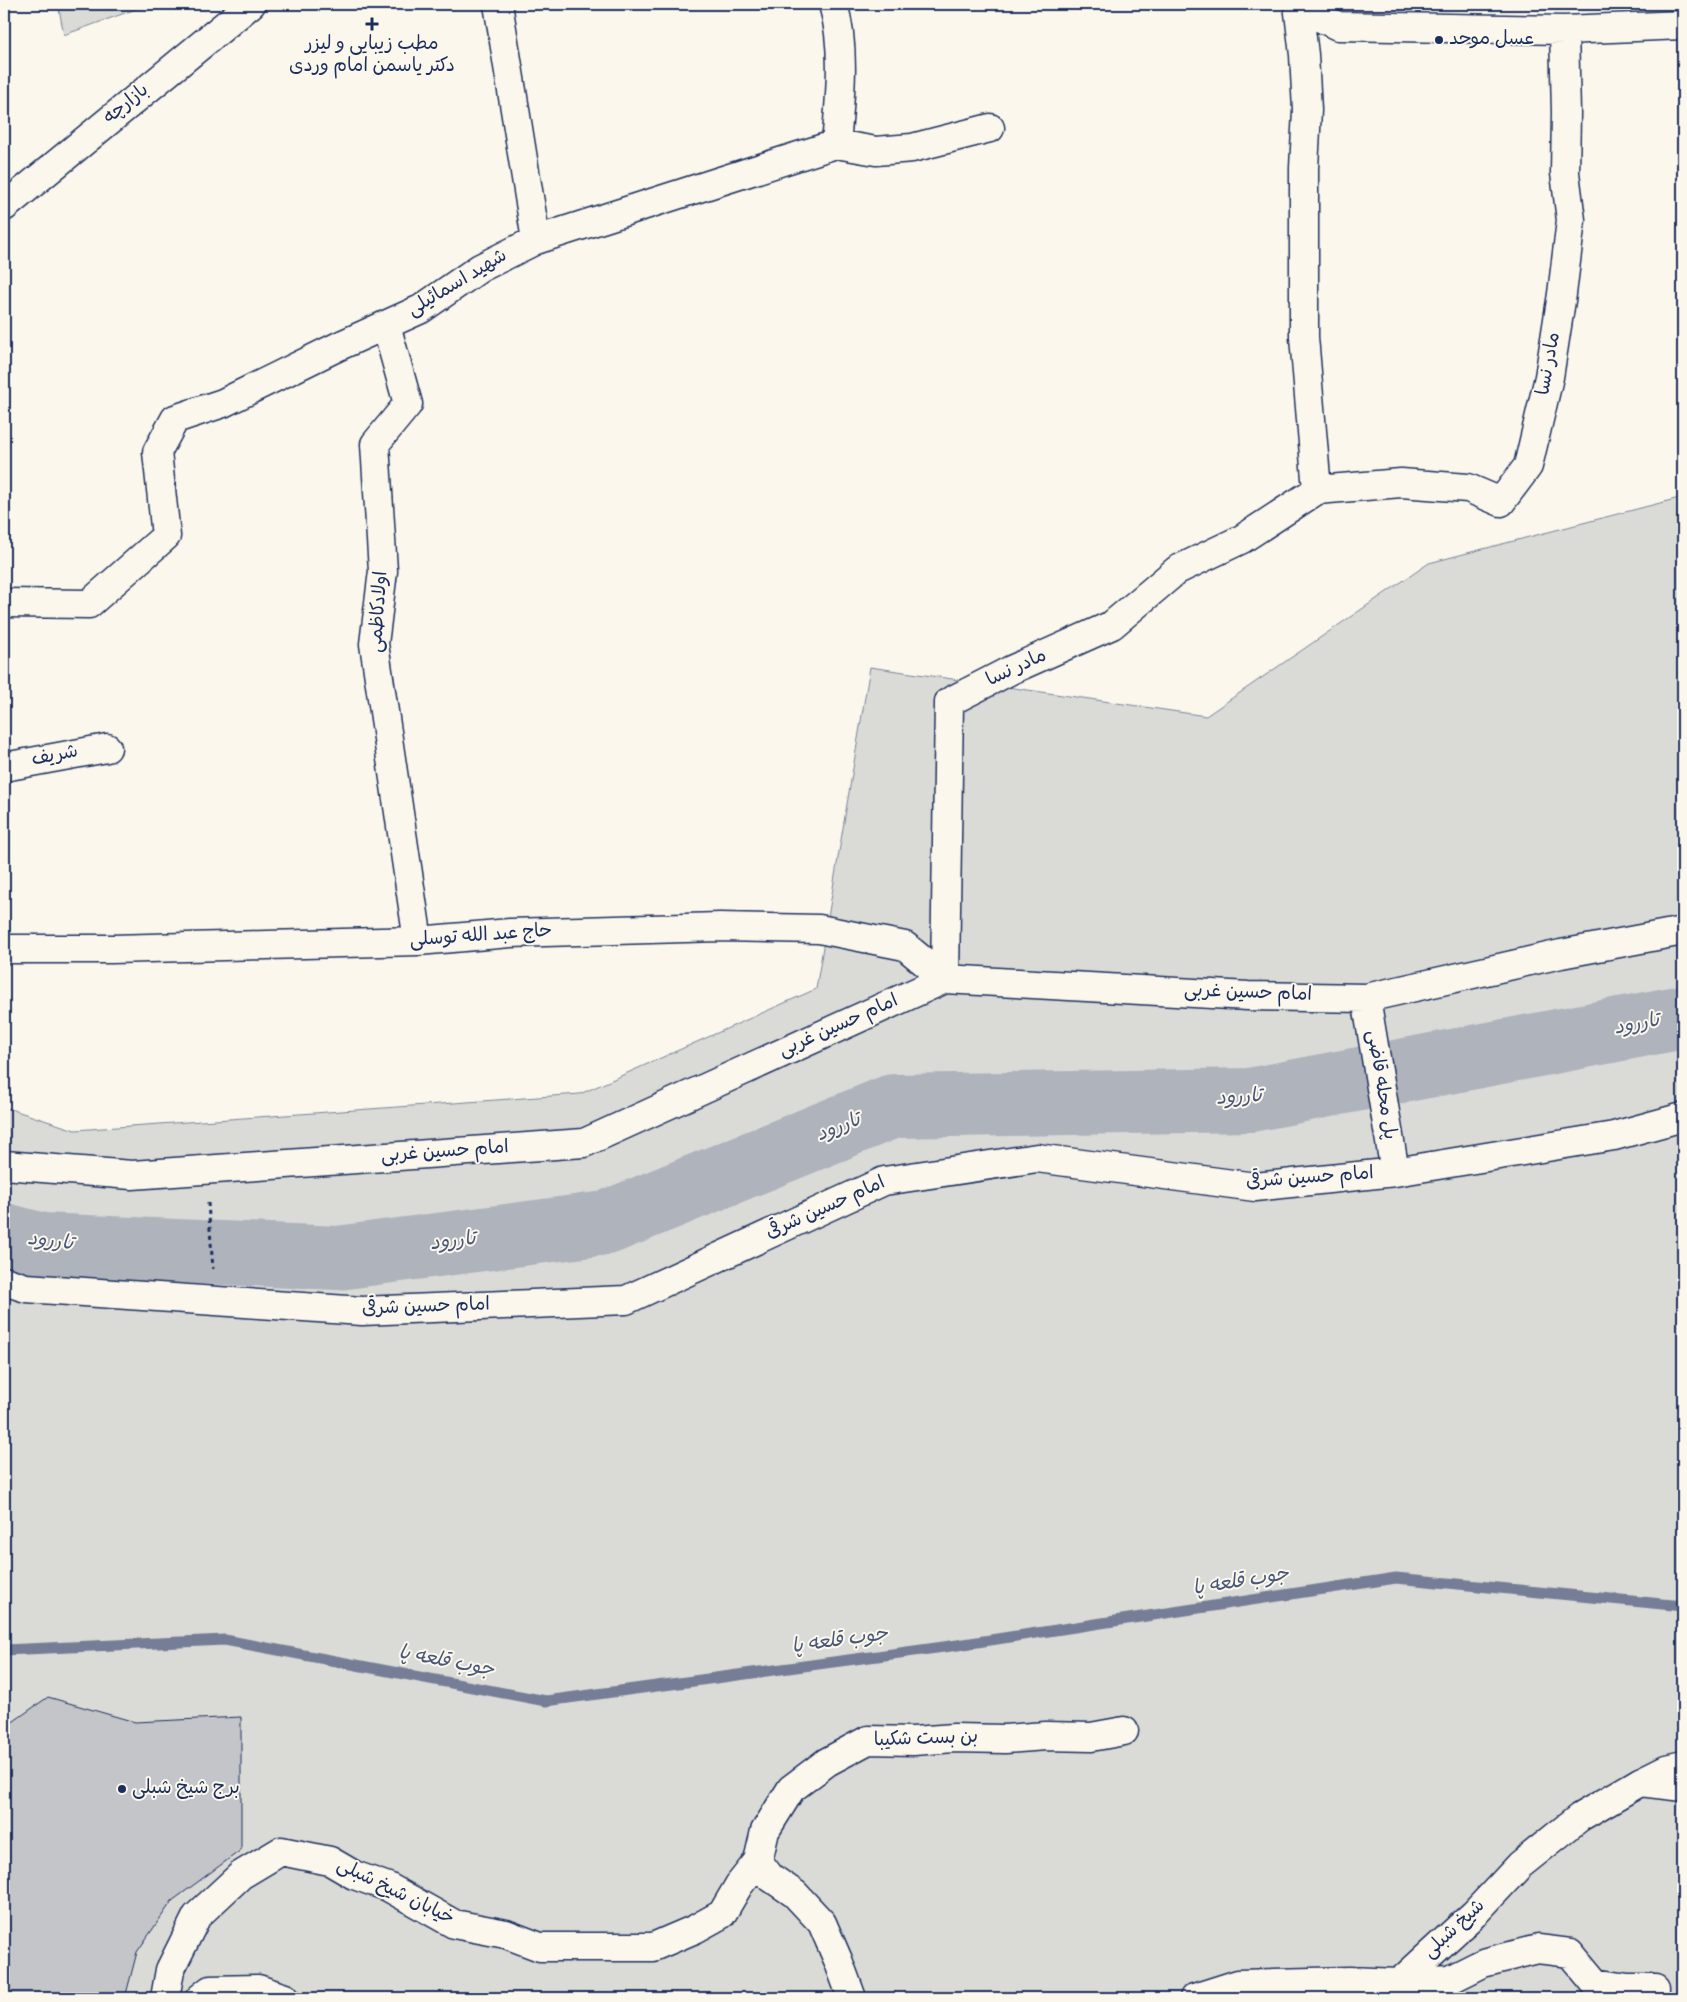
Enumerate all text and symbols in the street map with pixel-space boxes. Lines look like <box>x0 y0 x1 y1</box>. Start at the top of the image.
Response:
marker: مطب زیبایی و لیزر دکتر یاسمن امام وردی <box>365 17 379 31</box>
place label: عسل موحد <box>1449 29 1534 52</box>
place label: مطب زیبایی و لیزر دکتر یاسمن امام وردی <box>289 34 455 79</box>
marker: عسل موحد <box>1433 34 1445 46</box>
street label: بازارچه <box>100 80 154 130</box>
street label: شهید اسمائیلی <box>404 245 512 323</box>
street label: مادر نسا <box>1533 331 1567 397</box>
street label: اولادکاظمی <box>366 570 394 654</box>
street label: مادر نسا <box>983 645 1051 693</box>
street label: شریف <box>30 741 80 773</box>
street label: حاج عبد الله توسلی <box>409 921 553 953</box>
street label: امام حسین غربی <box>1184 980 1312 1008</box>
street label: امام حسین غربی <box>776 990 902 1064</box>
water label: تاررود <box>1612 1009 1665 1042</box>
street label: پل محله قاضی <box>1360 1029 1400 1141</box>
water label: تاررود <box>1215 1085 1266 1112</box>
water label: تاررود <box>813 1108 867 1148</box>
street label: امام حسین غربی <box>380 1137 510 1169</box>
street label: امام حسین شرقی <box>1245 1159 1375 1195</box>
street label: امام حسین شرقی <box>761 1169 889 1246</box>
water label: تاررود <box>429 1227 480 1257</box>
water label: تاررود <box>26 1228 77 1258</box>
street label: امام حسین شرقی <box>361 1290 490 1322</box>
water label: جوب قلعه پا <box>1191 1563 1291 1602</box>
water label: جوب قلعه پا <box>790 1623 890 1660</box>
water label: جوب قلعه پا <box>396 1641 496 1684</box>
street label: بن بست شکیبا <box>873 1727 979 1753</box>
place label: برج شیخ شبلی <box>132 1778 240 1801</box>
marker: برج شیخ شبلی <box>116 1783 128 1795</box>
street label: خیابان شیخ شبلی <box>332 1855 458 1931</box>
street label: شیخ شبلی <box>1419 1896 1491 1964</box>

